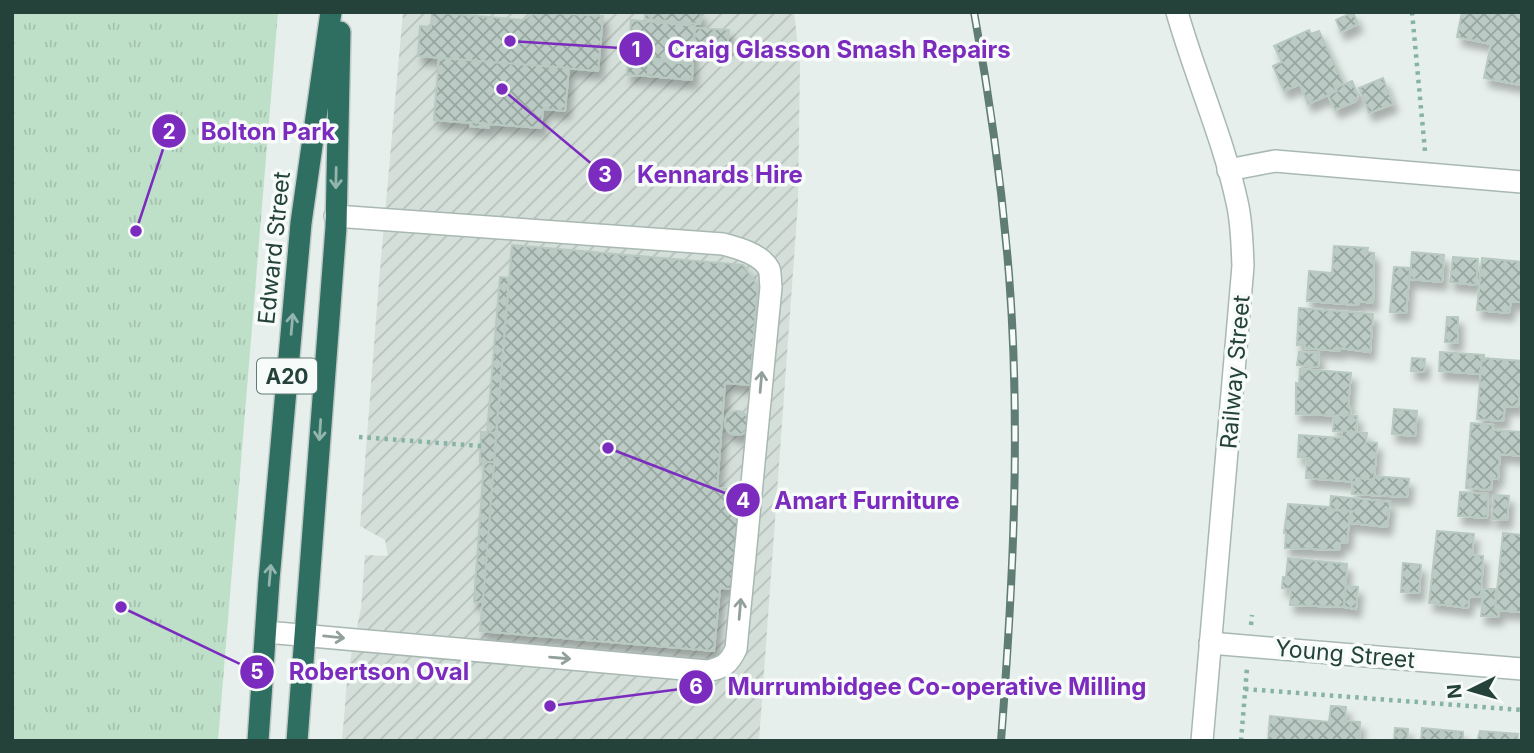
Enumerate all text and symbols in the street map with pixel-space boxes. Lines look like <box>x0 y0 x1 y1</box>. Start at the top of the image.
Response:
callout: Craig Glasson Smash Repairs <box>618 27 1025 72</box>
text: Craig Glasson Smash Repairs <box>667 35 1011 64</box>
text: 1 <box>631 37 641 62</box>
callout: Bolton Park <box>152 109 349 154</box>
text: Bolton Park <box>201 117 335 146</box>
text: 2 <box>162 119 176 144</box>
callout: Kennards Hire <box>588 152 817 197</box>
text: Kennards Hire <box>637 160 803 189</box>
text: 3 <box>598 162 612 187</box>
one-way arrow <box>330 167 343 190</box>
street label: Edward Street <box>252 170 296 326</box>
street label: Railway Street <box>1214 293 1256 450</box>
one-way arrow <box>286 313 299 336</box>
road number: A20 <box>257 358 317 394</box>
one-way arrow <box>755 371 768 394</box>
one-way arrow <box>313 418 326 441</box>
callout: Amart Furniture <box>726 478 974 523</box>
text: Amart Furniture <box>774 486 960 515</box>
text: 4 <box>736 488 750 513</box>
one-way arrow <box>264 564 277 587</box>
one-way arrow <box>734 598 747 620</box>
one-way arrow <box>322 631 344 644</box>
street label: Young Street <box>1274 634 1417 674</box>
callout: Robertson Oval <box>240 649 483 694</box>
one-way arrow <box>548 652 571 665</box>
north arrow <box>1436 655 1506 725</box>
text: Robertson Oval <box>289 657 469 686</box>
text: 5 <box>250 659 264 684</box>
callout: Murrumbidgee Co-operative Milling <box>678 665 1160 710</box>
text: Murrumbidgee Co-operative Milling <box>727 672 1147 701</box>
text: 6 <box>689 674 703 699</box>
text: N <box>1442 683 1467 700</box>

